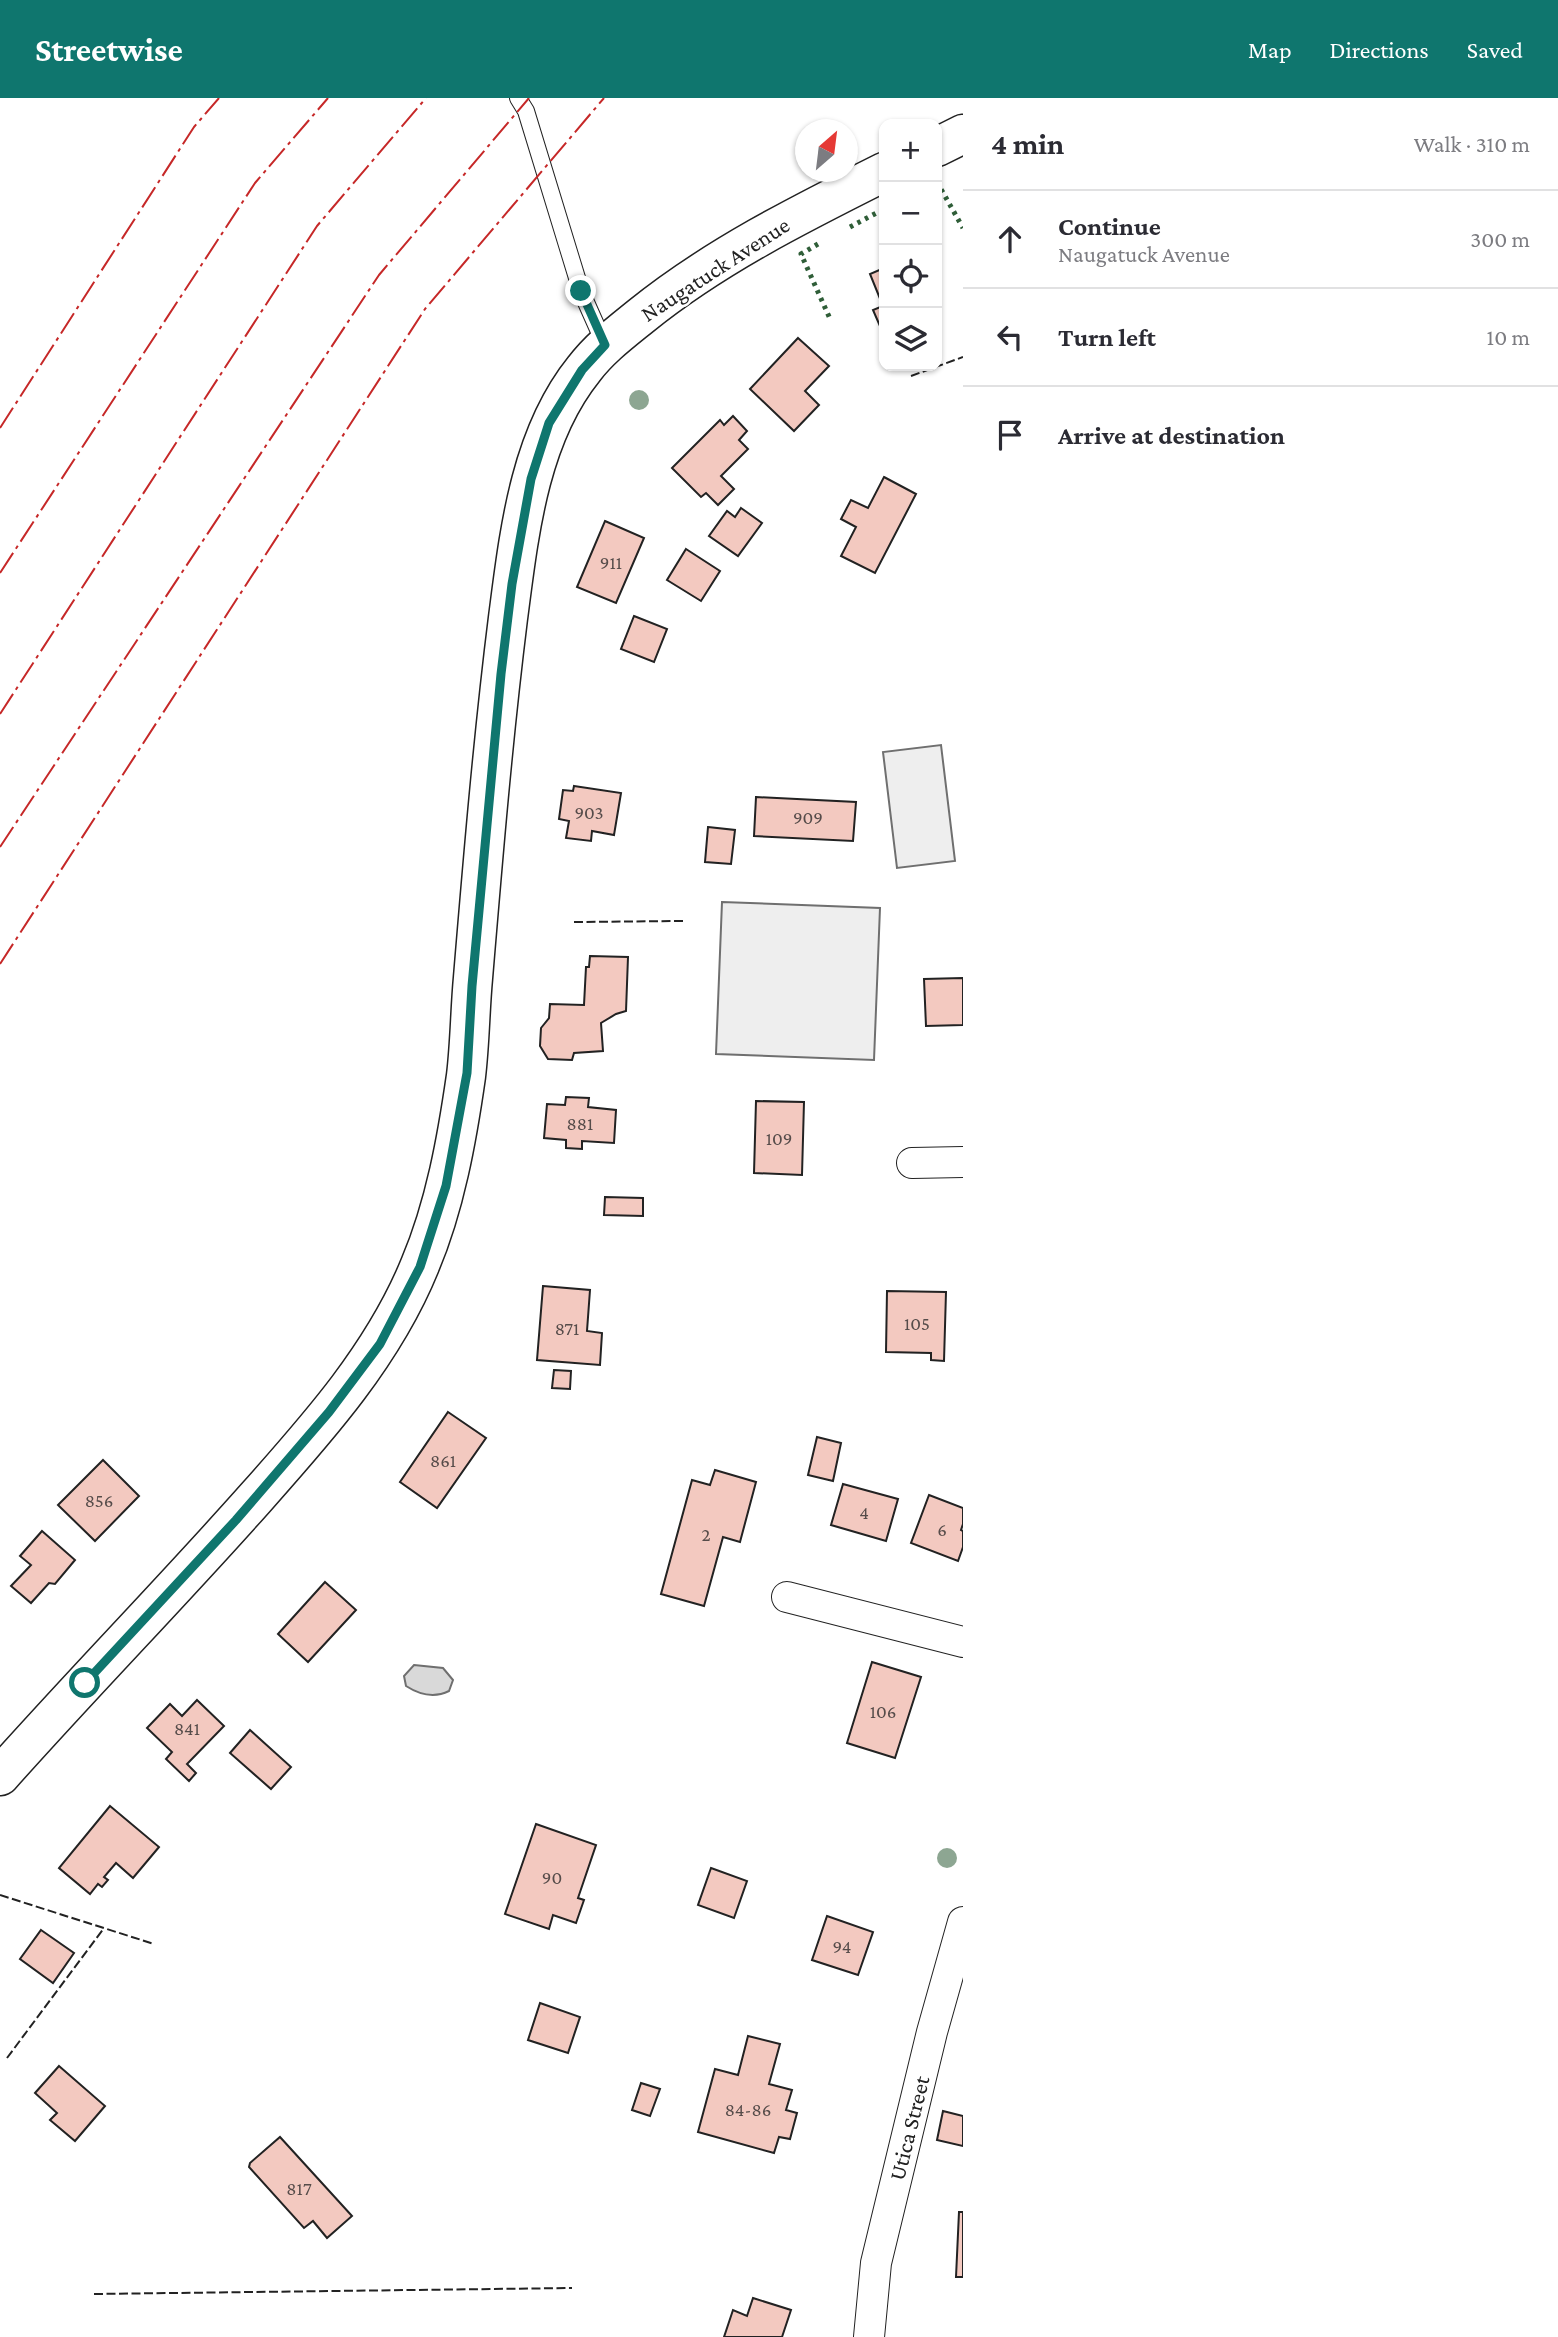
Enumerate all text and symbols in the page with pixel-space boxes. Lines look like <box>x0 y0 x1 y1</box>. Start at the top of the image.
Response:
text: Streetwise <box>35 31 183 68</box>
text: Map <box>1248 36 1292 63</box>
text: Directions <box>1330 36 1429 63</box>
text: Saved <box>1467 36 1523 63</box>
north arrow <box>795 119 858 182</box>
map controls <box>879 119 942 371</box>
button: + <box>879 119 942 182</box>
text: 4 min <box>991 127 1064 160</box>
text: Walk · 310 m <box>1414 131 1530 157</box>
button: − <box>879 182 942 245</box>
street label: Naugatuck Avenue <box>636 211 794 327</box>
text: Continue <box>1058 212 1161 241</box>
icon: ahead <box>991 220 1029 258</box>
text: 300 m <box>1470 226 1530 252</box>
text: Naugatuck Avenue <box>1058 241 1230 267</box>
button: locate <box>879 245 942 308</box>
route end <box>565 275 596 306</box>
button: layers <box>879 308 942 371</box>
icon: left <box>991 318 1029 356</box>
text: Turn left <box>1058 323 1156 352</box>
text: 10 m <box>1487 324 1530 350</box>
icon: arrive <box>991 416 1029 454</box>
text: Arrive at destination <box>1058 421 1285 450</box>
house number: 911 <box>600 552 622 573</box>
house number: 903 <box>574 802 604 823</box>
house number: 909 <box>793 807 823 828</box>
house number: 881 <box>567 1113 593 1134</box>
house number: 109 <box>766 1128 792 1149</box>
house number: 105 <box>904 1313 930 1334</box>
house number: 871 <box>555 1318 579 1339</box>
house number: 861 <box>430 1450 456 1471</box>
house number: 856 <box>85 1490 113 1511</box>
house number: 4 <box>859 1502 869 1523</box>
house number: 6 <box>937 1519 947 1540</box>
house number: 2 <box>701 1524 711 1545</box>
route start <box>69 1667 100 1698</box>
house number: 106 <box>870 1701 896 1722</box>
house number: 841 <box>174 1718 200 1739</box>
house number: 90 <box>542 1867 562 1888</box>
house number: 94 <box>832 1936 852 1957</box>
street label: Utica Street <box>883 2073 935 2183</box>
house number: 84-86 <box>725 2099 771 2120</box>
house number: 817 <box>286 2178 312 2199</box>

